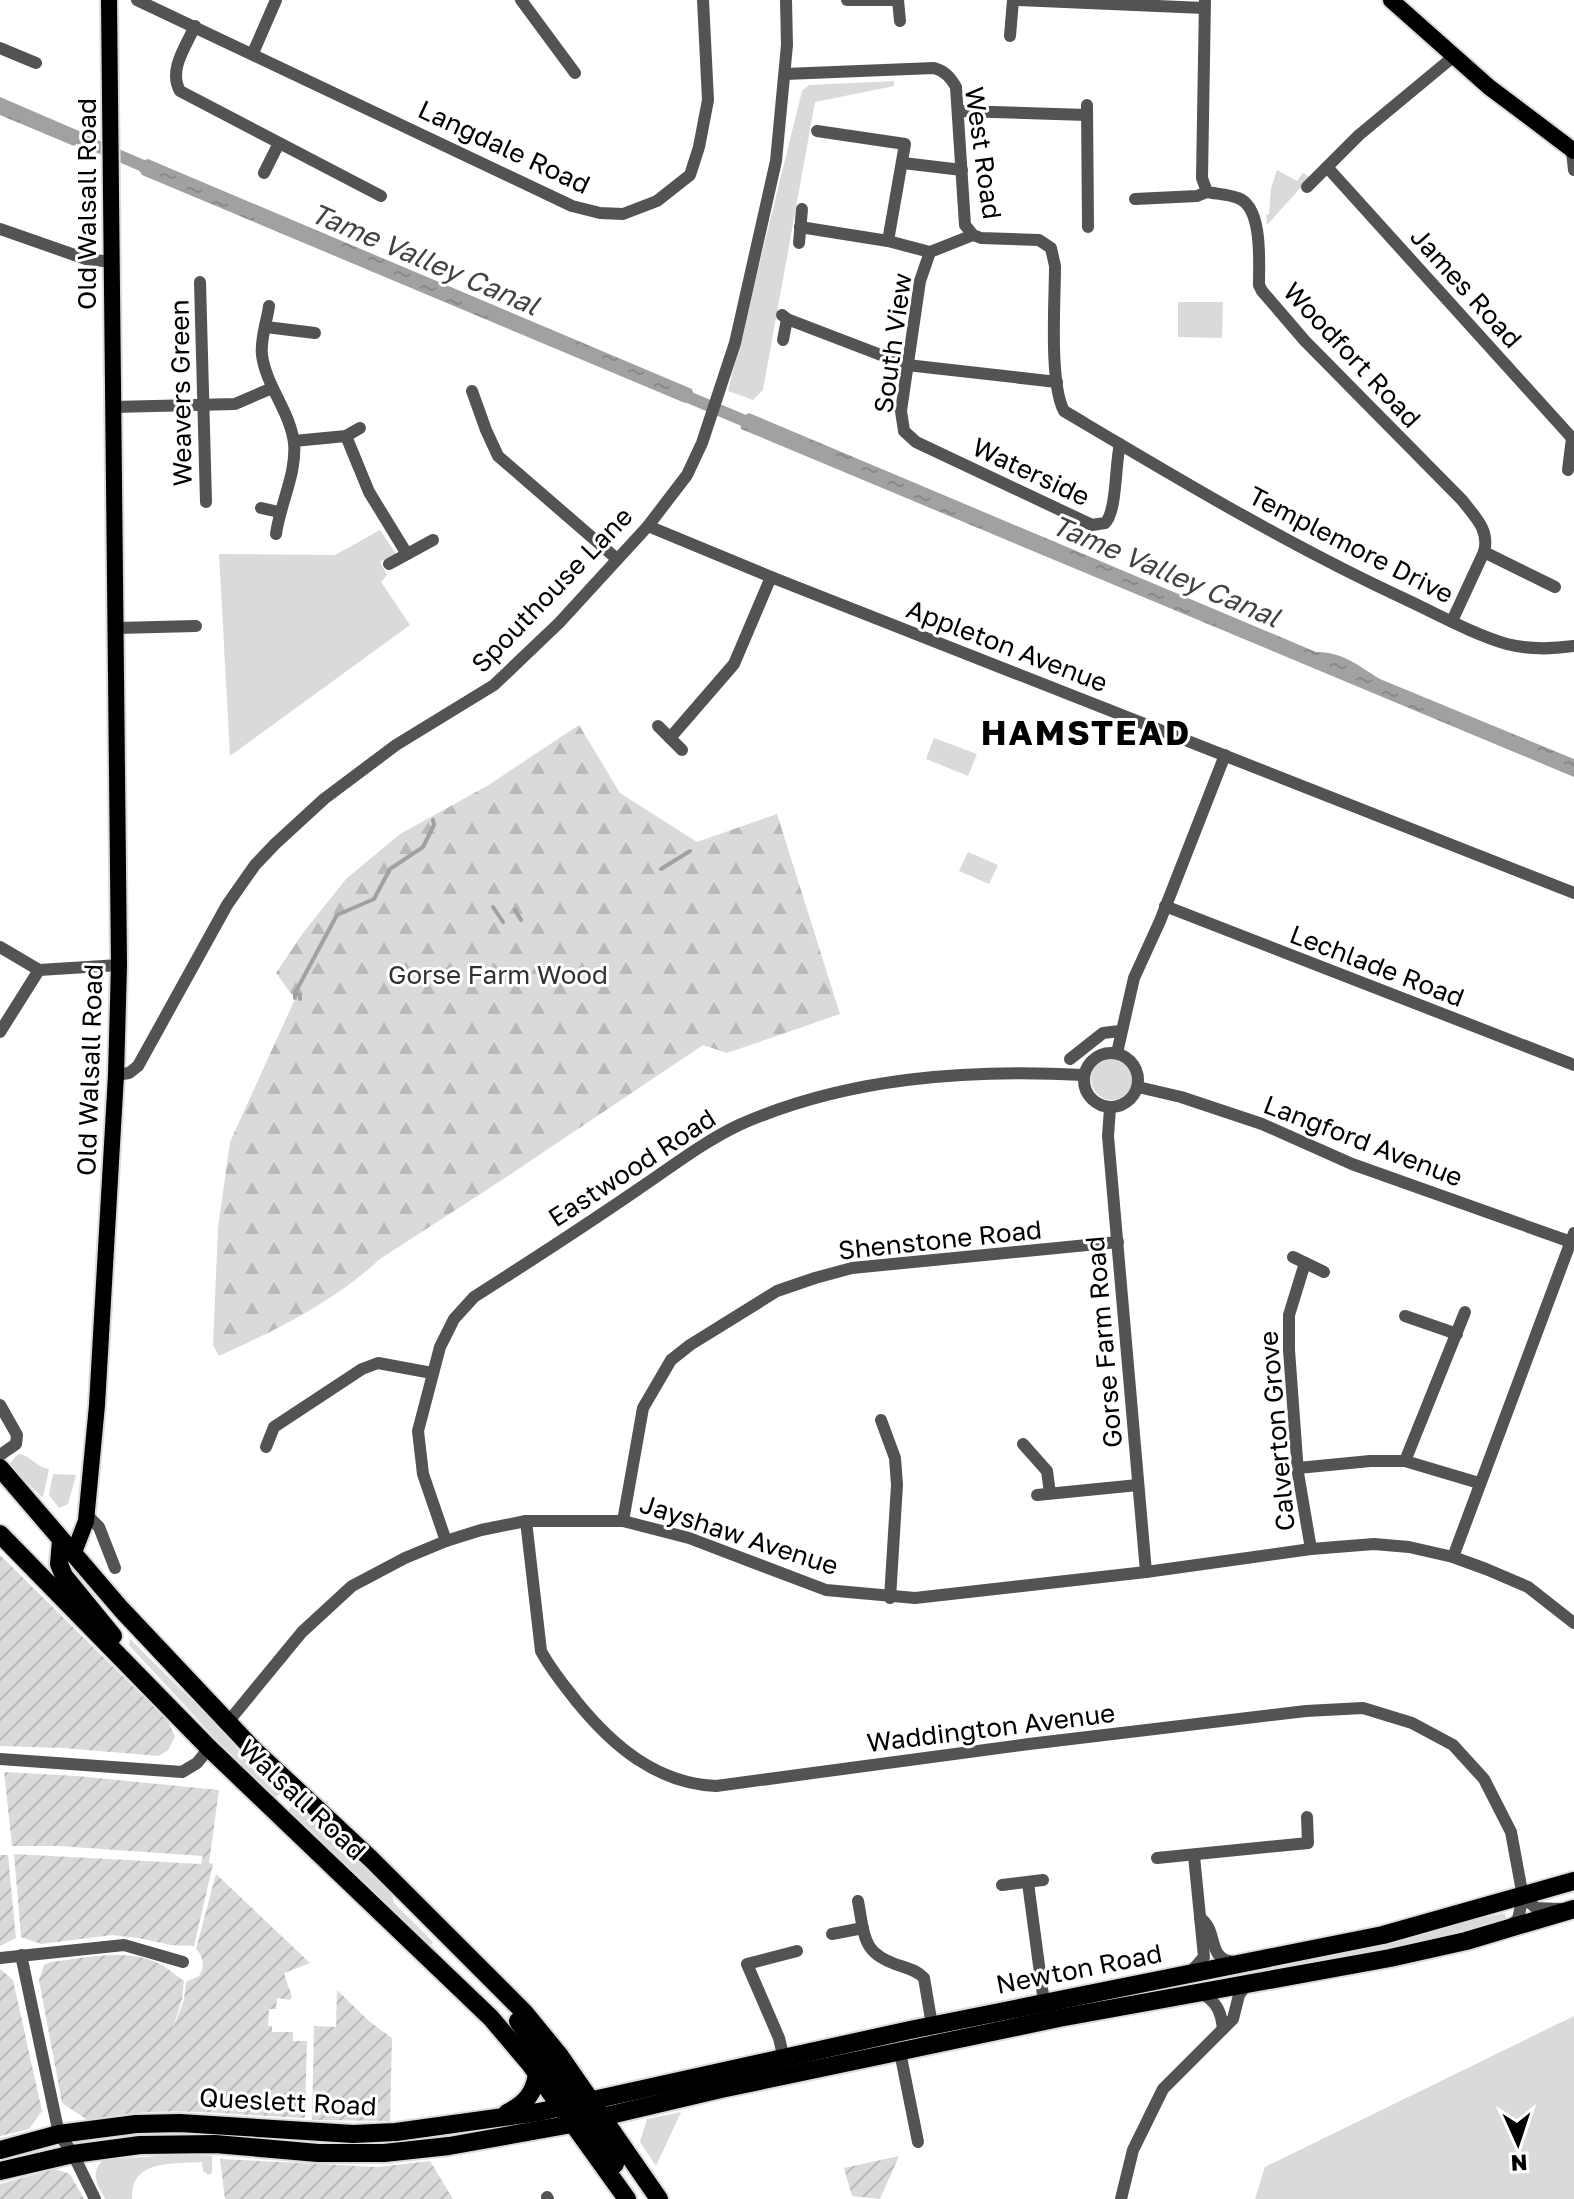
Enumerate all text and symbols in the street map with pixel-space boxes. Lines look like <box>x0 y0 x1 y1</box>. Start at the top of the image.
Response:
street label: West Road <box>959 85 1008 221</box>
street label: Langdale Road <box>413 93 595 200</box>
street label: Old Walsall Road <box>71 98 102 310</box>
water label: Tame Valley Canal <box>306 196 545 322</box>
street label: James Road <box>1404 221 1528 354</box>
street label: South View <box>867 271 918 415</box>
street label: Woodfort Road <box>1277 276 1428 434</box>
street label: Weavers Green <box>163 299 198 487</box>
street label: Waterside <box>968 431 1095 512</box>
street label: Templemore Drive <box>1244 480 1459 610</box>
street label: Spouthouse Lane <box>465 501 638 679</box>
water label: Tame Valley Canal <box>1047 508 1286 634</box>
street label: Appleton Avenue <box>902 593 1112 698</box>
district label: HAMSTEAD <box>981 712 1191 752</box>
street label: Lechlade Road <box>1286 918 1469 1013</box>
park label: Gorse Farm Wood <box>388 959 608 990</box>
street label: Old Walsall Road <box>70 963 109 1176</box>
street label: Langford Avenue <box>1259 1088 1467 1193</box>
street label: Eastwood Road <box>542 1102 721 1233</box>
street label: Shenstone Road <box>837 1213 1043 1266</box>
street label: Gorse Farm Road <box>1079 1235 1128 1449</box>
street label: Calverton Grove <box>1252 1330 1301 1532</box>
street label: Jayshaw Avenue <box>636 1488 842 1581</box>
street label: Waddington Avenue <box>865 1697 1117 1758</box>
street label: Walsall Road <box>232 1733 372 1866</box>
street label: Newton Road <box>993 1937 1164 2000</box>
street label: Queslett Road <box>198 2081 378 2122</box>
north arrow <box>1478 2103 1558 2183</box>
text: N <box>1510 2150 1528 2177</box>

